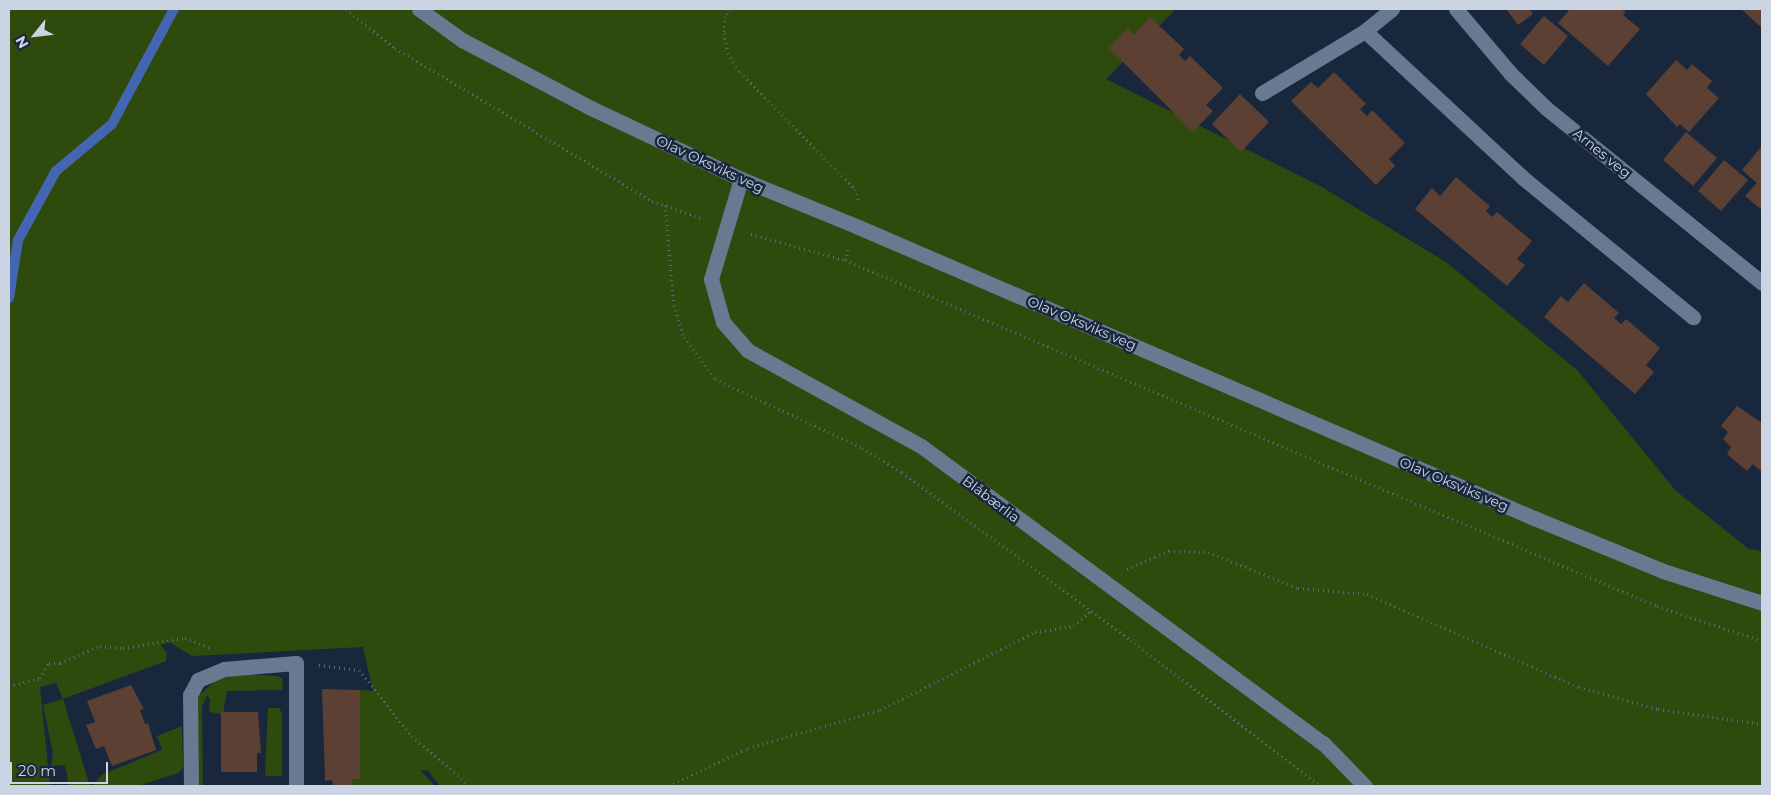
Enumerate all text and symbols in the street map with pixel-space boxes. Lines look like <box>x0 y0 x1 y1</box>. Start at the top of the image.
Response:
north arrow <box>10 10 60 60</box>
text: N <box>11 33 32 52</box>
street label: Arnes veg <box>1570 125 1634 181</box>
street label: Olav Oksviks veg <box>653 132 767 196</box>
street label: Olav Oksviks veg <box>1025 292 1139 354</box>
street label: Olav Oksviks veg <box>1397 453 1511 515</box>
street label: Blåbærlia <box>959 472 1023 526</box>
scale bar <box>12 752 110 784</box>
text: 20 m <box>18 761 56 780</box>

